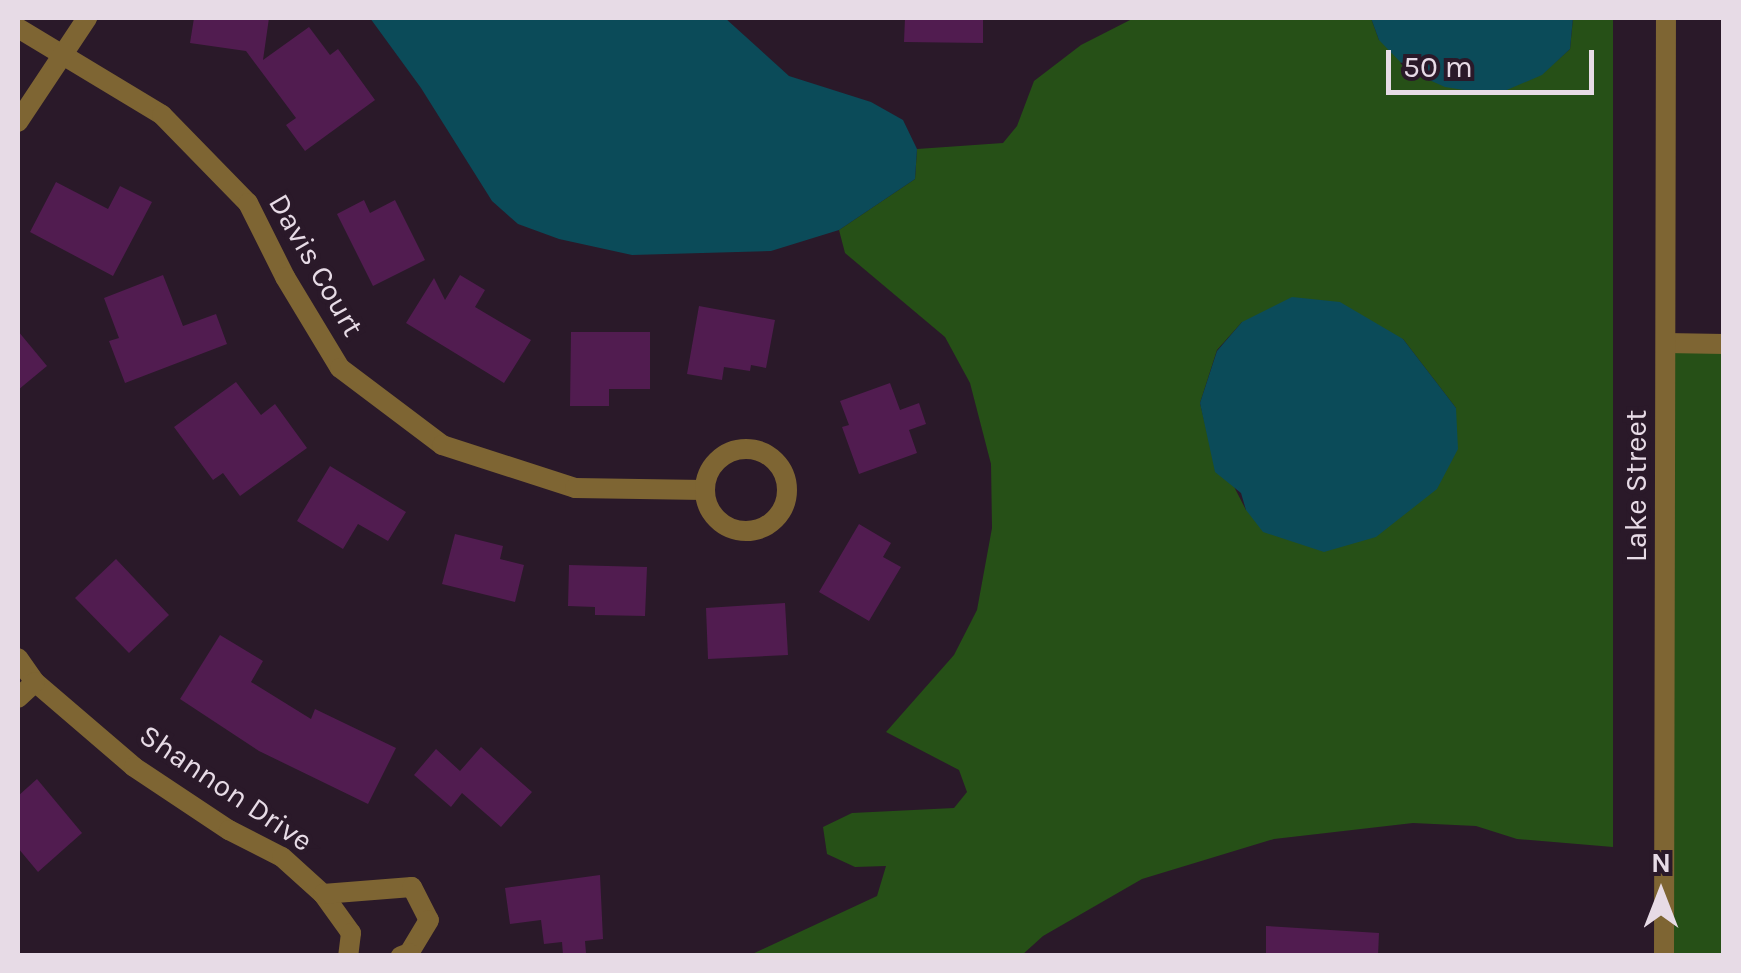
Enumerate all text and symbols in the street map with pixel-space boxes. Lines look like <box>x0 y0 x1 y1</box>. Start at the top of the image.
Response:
scale bar <box>1391 30 1598 92</box>
text: 50 m <box>1403 49 1473 85</box>
street label: Davis Court <box>261 187 371 343</box>
street label: Lake Street <box>1618 410 1654 562</box>
street label: Shannon Drive <box>133 717 319 859</box>
north arrow <box>1611 843 1711 943</box>
text: N <box>1651 846 1671 879</box>

